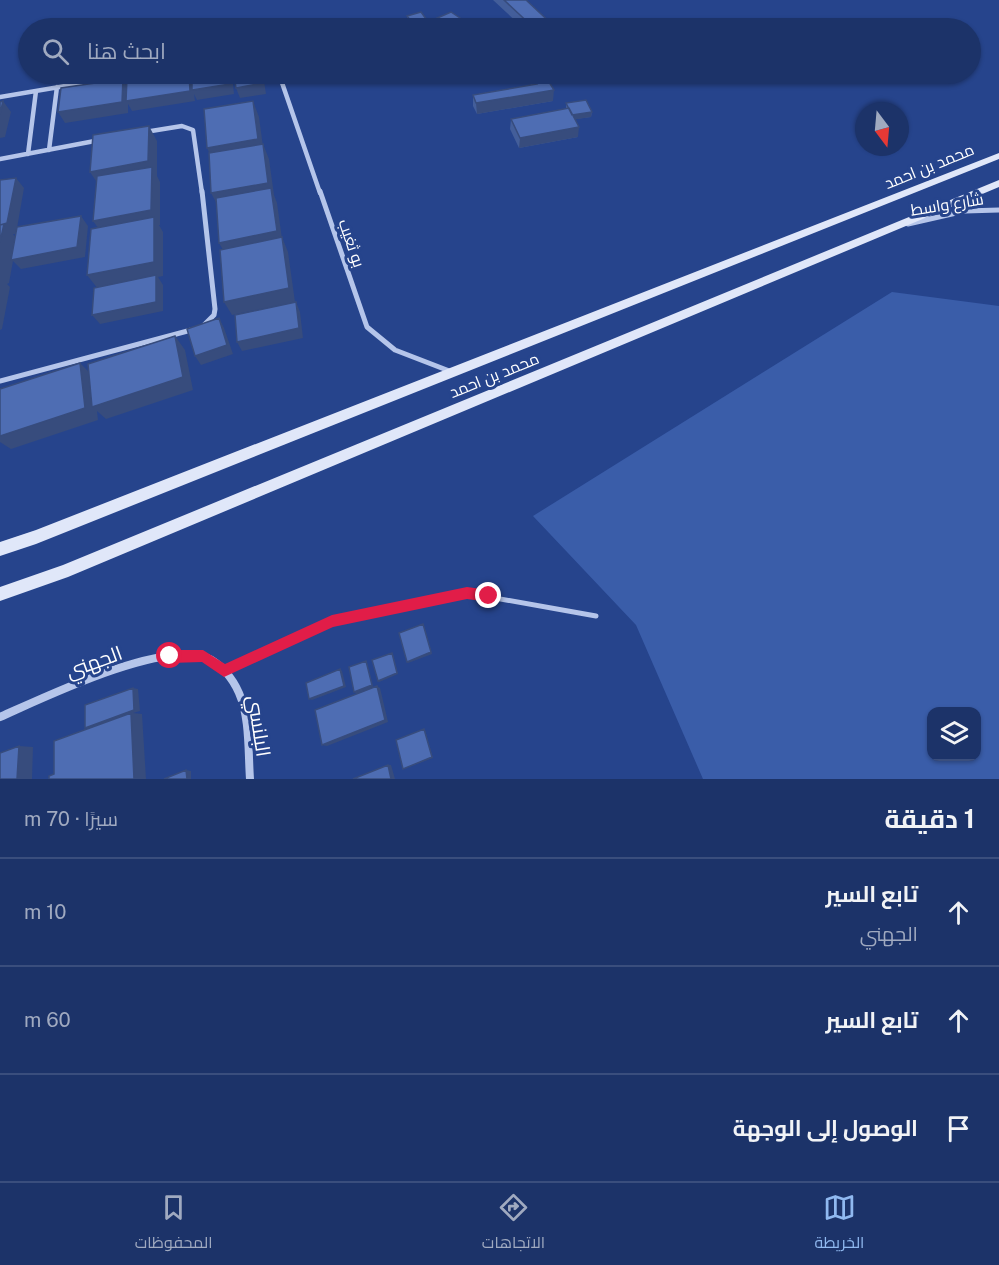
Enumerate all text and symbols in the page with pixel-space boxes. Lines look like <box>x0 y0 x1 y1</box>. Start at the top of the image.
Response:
search box <box>18 18 981 84</box>
icon: search <box>39 35 72 68</box>
text: ابحث هنا <box>87 38 166 64</box>
north arrow <box>855 102 909 156</box>
street label: محمد بن احمد <box>882 140 977 194</box>
street label: شارع واسط <box>909 189 985 222</box>
street label: بو ثغيب <box>334 217 369 270</box>
street label: محمد بن احمد <box>447 349 542 403</box>
route end <box>475 582 501 608</box>
street label: الجهني <box>62 641 127 687</box>
route start <box>156 642 182 668</box>
street label: البلنسي <box>239 694 276 759</box>
map controls <box>927 707 981 761</box>
button: layers <box>927 707 981 761</box>
text: 1 دقيقة <box>884 803 975 834</box>
text: سيرًا · 70 m <box>24 807 118 831</box>
text: تابع السير <box>826 881 918 907</box>
icon: ahead <box>942 896 975 929</box>
text: 10 m <box>24 900 67 924</box>
text: الجهني <box>860 922 918 946</box>
icon: ahead <box>942 1004 975 1037</box>
text: تابع السير <box>826 1007 918 1033</box>
text: 60 m <box>24 1008 71 1032</box>
icon: arrive <box>942 1112 975 1145</box>
text: الوصول إلى الوجهة <box>733 1115 918 1141</box>
tab: المحفوظات <box>135 1191 213 1257</box>
tab: الاتجاهات <box>482 1191 545 1257</box>
tab: الخريطة <box>814 1191 864 1257</box>

